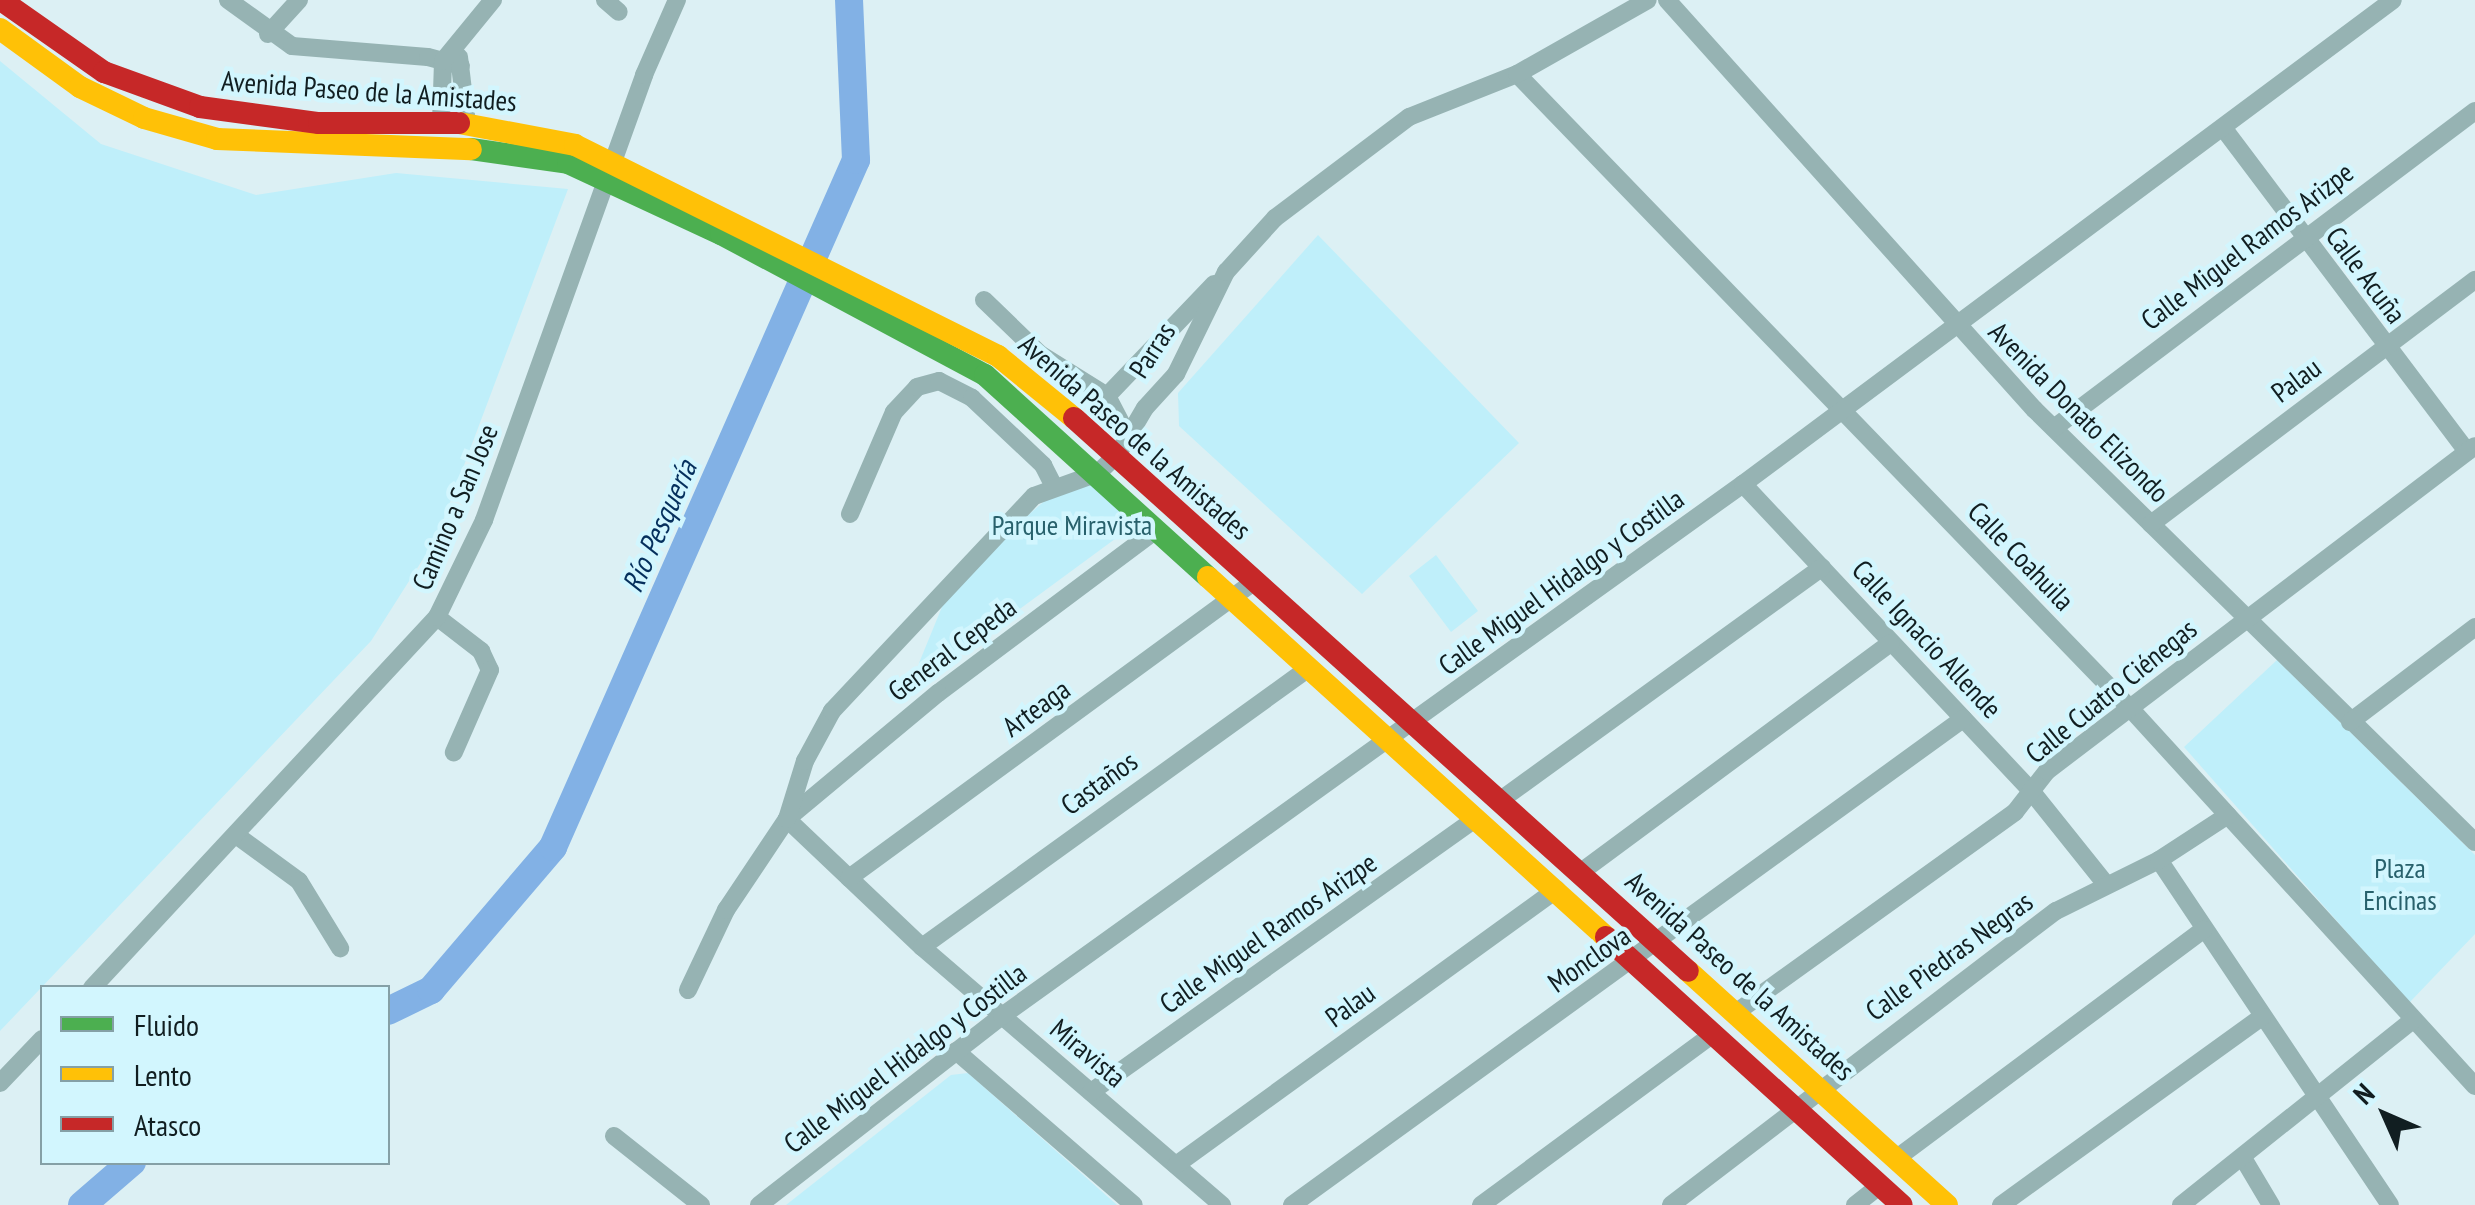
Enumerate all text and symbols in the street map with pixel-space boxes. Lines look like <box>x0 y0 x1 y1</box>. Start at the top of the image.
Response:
street label: Avenida Paseo de la Amistades <box>220 64 518 118</box>
street label: Calle Miguel Ramos Arizpe <box>2134 155 2360 337</box>
street label: Calle Acuña <box>2319 220 2413 330</box>
street label: Avenida Donato Elizondo <box>1982 315 2176 509</box>
street label: Parras <box>1122 316 1182 384</box>
street label: Avenida Paseo de la Amistades <box>1012 327 1258 547</box>
street label: Palau <box>2265 351 2327 409</box>
street label: Camino a San Jose <box>405 419 505 595</box>
water label: Río Pesquería <box>614 454 704 598</box>
street label: Calle Miguel Hidalgo y Costilla <box>1432 482 1690 682</box>
street label: Calle Coahuila <box>1961 495 2081 617</box>
park label: Parque Miravista <box>992 508 1152 542</box>
street label: Calle Ignacio Allende <box>1845 553 2009 725</box>
street label: General Cepeda <box>882 590 1022 708</box>
street label: Calle Cuatro Ciénegas <box>2019 612 2203 770</box>
street label: Arteaga <box>996 672 1076 744</box>
street label: Castaños <box>1054 744 1144 822</box>
street label: Calle Miguel Ramos Arizpe <box>1153 845 1383 1021</box>
park label: Plaza Encinas <box>2363 851 2437 917</box>
street label: Avenida Paseo de la Amistades <box>1619 864 1861 1088</box>
street label: Calle Piedras Negras <box>1859 884 2039 1028</box>
street label: Monclova <box>1541 919 1637 999</box>
street label: Calle Miguel Hidalgo y Costilla <box>777 956 1033 1160</box>
street label: Palau <box>1319 976 1381 1034</box>
legend <box>40 985 390 1165</box>
text: Fluido <box>134 1005 199 1044</box>
street label: Miravista <box>1043 1012 1133 1094</box>
text: Lento <box>134 1055 192 1094</box>
north arrow <box>2335 1065 2435 1165</box>
text: N <box>2345 1075 2382 1112</box>
text: Atasco <box>134 1105 201 1144</box>

